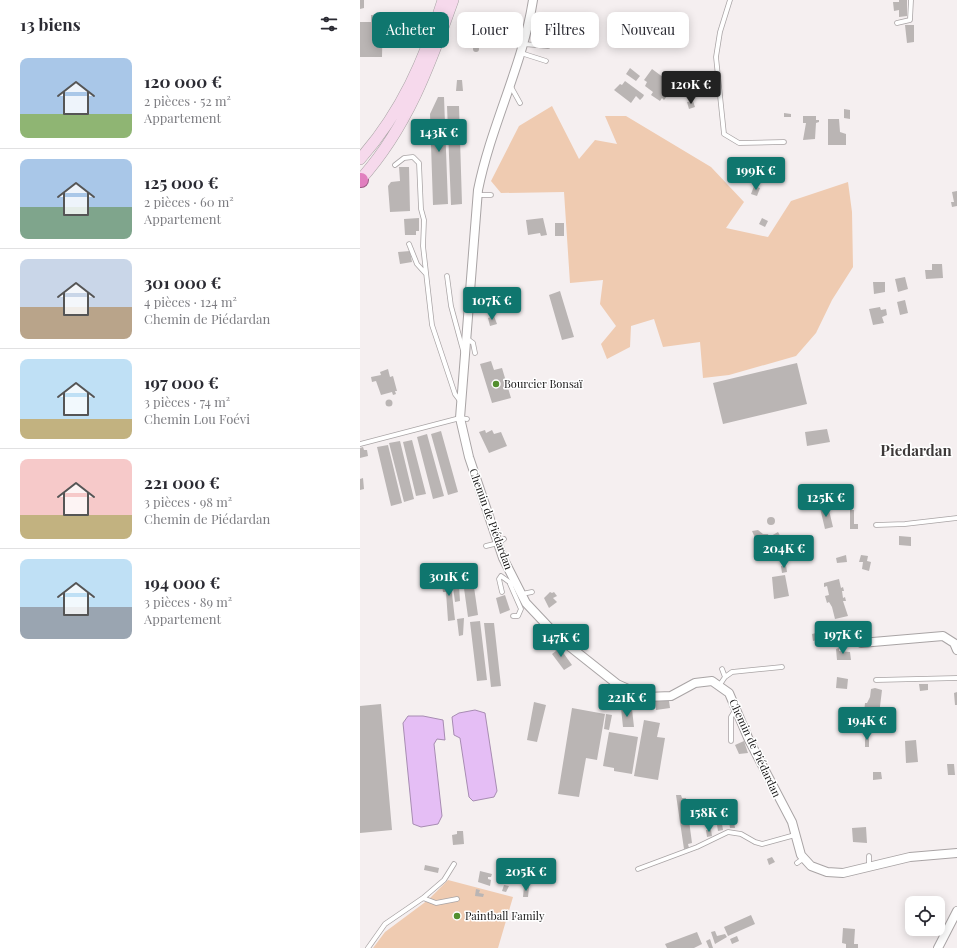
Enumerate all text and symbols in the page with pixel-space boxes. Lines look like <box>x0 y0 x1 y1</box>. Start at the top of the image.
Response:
chip: Acheter <box>372 12 449 48</box>
chip: Louer <box>457 12 523 48</box>
chip: Filtres <box>531 12 599 48</box>
chip: Nouveau <box>607 12 689 48</box>
text: 13 biens <box>20 13 81 35</box>
icon: filters <box>318 13 340 35</box>
text: 120 000 € <box>144 70 222 92</box>
pin: 120K € <box>658 71 724 105</box>
icon: home <box>52 74 100 122</box>
text: 120K € <box>671 75 711 92</box>
text: 2 pièces · 52 m² <box>144 92 231 109</box>
text: Appartement <box>144 109 221 126</box>
pin: 143K € <box>406 119 472 153</box>
text: 143K € <box>420 123 458 140</box>
pin: 199K € <box>723 157 789 191</box>
text: 199K € <box>736 161 776 178</box>
text: 125 000 € <box>144 171 219 193</box>
icon: home <box>52 175 100 223</box>
text: 2 pièces · 60 m² <box>144 193 234 210</box>
text: Appartement <box>144 210 221 227</box>
text: 301 000 € <box>144 271 221 293</box>
icon: home <box>52 275 100 323</box>
pin: 107K € <box>459 287 525 321</box>
text: 107K € <box>472 291 512 308</box>
text: 4 pièces · 124 m² <box>144 293 237 310</box>
text: Chemin de Piédardan <box>144 310 270 327</box>
text: 197 000 € <box>144 371 219 393</box>
icon: home <box>52 375 100 423</box>
place label: Bourcier Bonsaï <box>504 376 583 391</box>
marker: Bourcier Bonsaï <box>491 379 501 389</box>
text: 3 pièces · 74 m² <box>144 393 230 410</box>
text: Chemin Lou Foévi <box>144 410 250 427</box>
district label: Piedardan <box>880 440 952 460</box>
street label: Chemin de Piédardan <box>466 466 517 572</box>
text: 221 000 € <box>144 471 220 493</box>
icon: home <box>52 475 100 523</box>
pin: 125K € <box>793 484 859 518</box>
text: 125K € <box>807 488 845 505</box>
text: 3 pièces · 98 m² <box>144 493 232 510</box>
text: Chemin de Piédardan <box>144 510 270 527</box>
pin: 204K € <box>751 535 817 569</box>
text: 204K € <box>763 539 805 556</box>
pin: 301K € <box>416 563 482 597</box>
text: 301K € <box>429 567 469 584</box>
text: 194 000 € <box>144 571 220 593</box>
icon: home <box>52 575 100 623</box>
text: 3 pièces · 89 m² <box>144 593 232 610</box>
text: Appartement <box>144 610 221 627</box>
pin: 197K € <box>810 621 876 655</box>
pin: 147K € <box>528 624 594 658</box>
text: 197K € <box>824 625 862 642</box>
text: 147K € <box>542 628 580 645</box>
pin: 221K € <box>594 684 660 718</box>
text: 221K € <box>607 688 647 705</box>
street label: Chemin de Piédardan <box>726 696 785 800</box>
pin: 194K € <box>834 707 900 741</box>
text: 194K € <box>847 711 887 728</box>
pin: 158K € <box>676 799 742 833</box>
text: 158K € <box>690 803 728 820</box>
pin: 205K € <box>493 858 559 892</box>
text: 205K € <box>505 862 547 879</box>
map controls <box>905 896 945 936</box>
button: locate <box>905 896 945 936</box>
place label: Paintball Family <box>465 908 545 923</box>
marker: Paintball Family <box>452 911 462 921</box>

